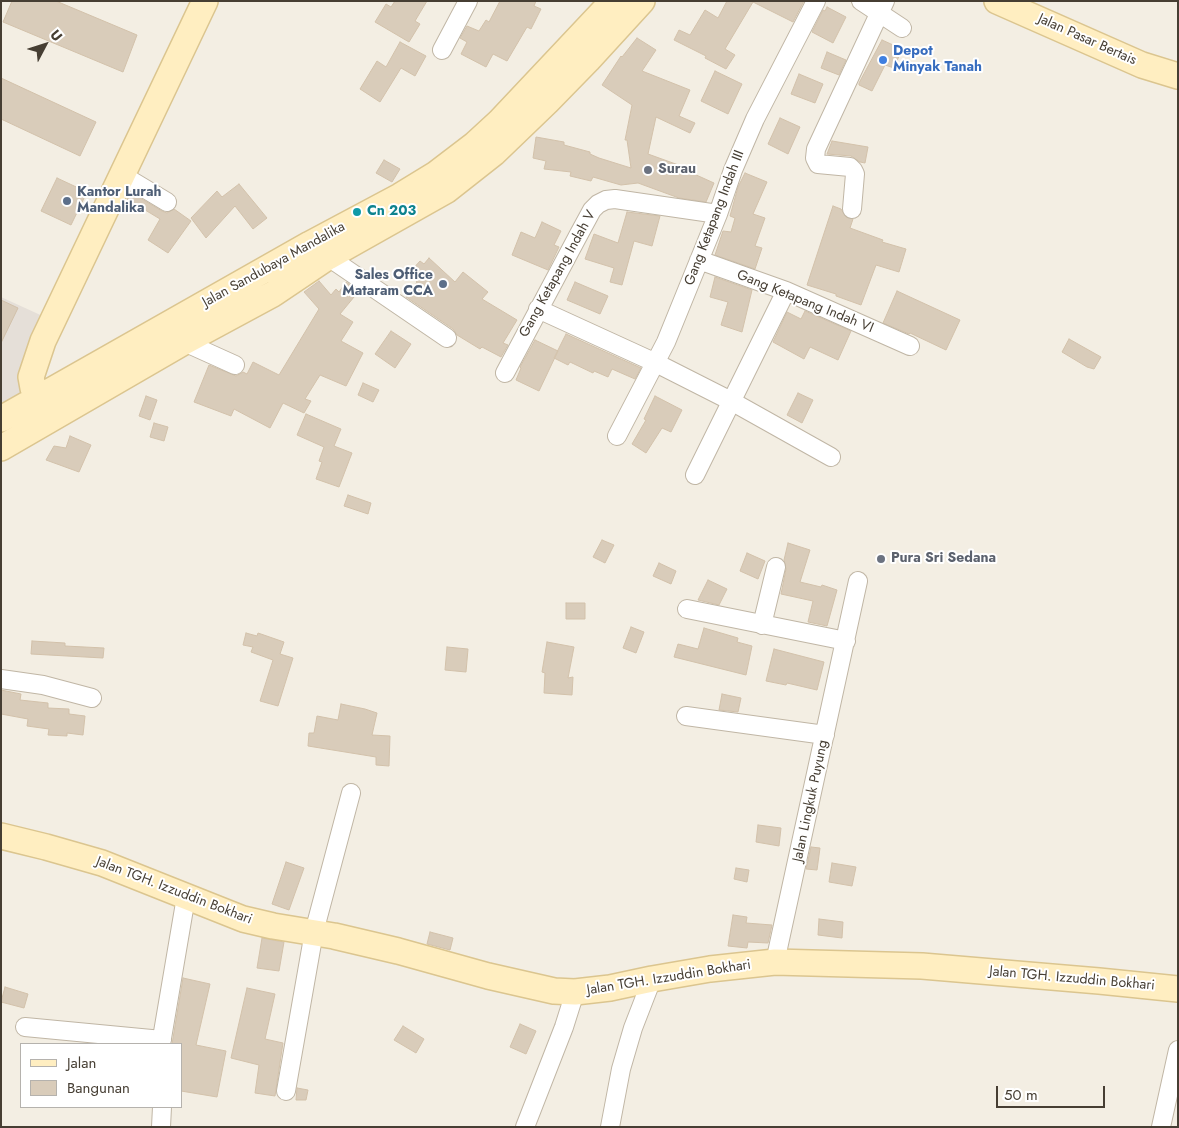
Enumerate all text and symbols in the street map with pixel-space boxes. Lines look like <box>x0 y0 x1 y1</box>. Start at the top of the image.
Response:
street label: Jalan Pasar Bertais <box>1035 11 1139 69</box>
north arrow <box>20 20 70 70</box>
text: U <box>46 25 67 46</box>
place label: Depot Minyak Tanah <box>893 44 982 76</box>
marker: Depot Minyak Tanah <box>877 54 889 66</box>
street label: Gang Ketapang Indah III <box>681 148 749 288</box>
place label: Surau <box>658 162 696 178</box>
marker: Surau <box>642 164 654 176</box>
place label: Kantor Lurah Mandalika <box>77 185 161 218</box>
marker: Kantor Lurah Mandalika <box>61 195 73 207</box>
place label: Cn 203 <box>367 204 416 220</box>
marker: Cn 203 <box>351 206 363 218</box>
street label: Gang Ketapang Indah V <box>516 208 600 340</box>
street label: Jalan Sandubaya Mandalika <box>200 219 348 311</box>
street label: Gang Ketapang Indah VI <box>734 267 876 337</box>
place label: Sales Office Mataram CCA <box>342 268 433 300</box>
marker: Sales Office Mataram CCA <box>437 278 449 290</box>
place label: Pura Sri Sedana <box>891 551 996 567</box>
marker: Pura Sri Sedana <box>875 553 887 565</box>
street label: Jalan Lingkuk Puyung <box>790 739 832 863</box>
street label: Jalan TGH. Izzuddin Bokhari <box>94 853 254 929</box>
street label: Jalan TGH. Izzuddin Bokhari <box>586 957 752 999</box>
street label: Jalan TGH. Izzuddin Bokhari <box>989 963 1155 995</box>
legend <box>20 1043 182 1108</box>
text: Jalan <box>67 1052 96 1074</box>
scale bar <box>999 1076 1108 1108</box>
text: Bangunan <box>67 1077 130 1099</box>
text: 50 m <box>1004 1084 1038 1106</box>

